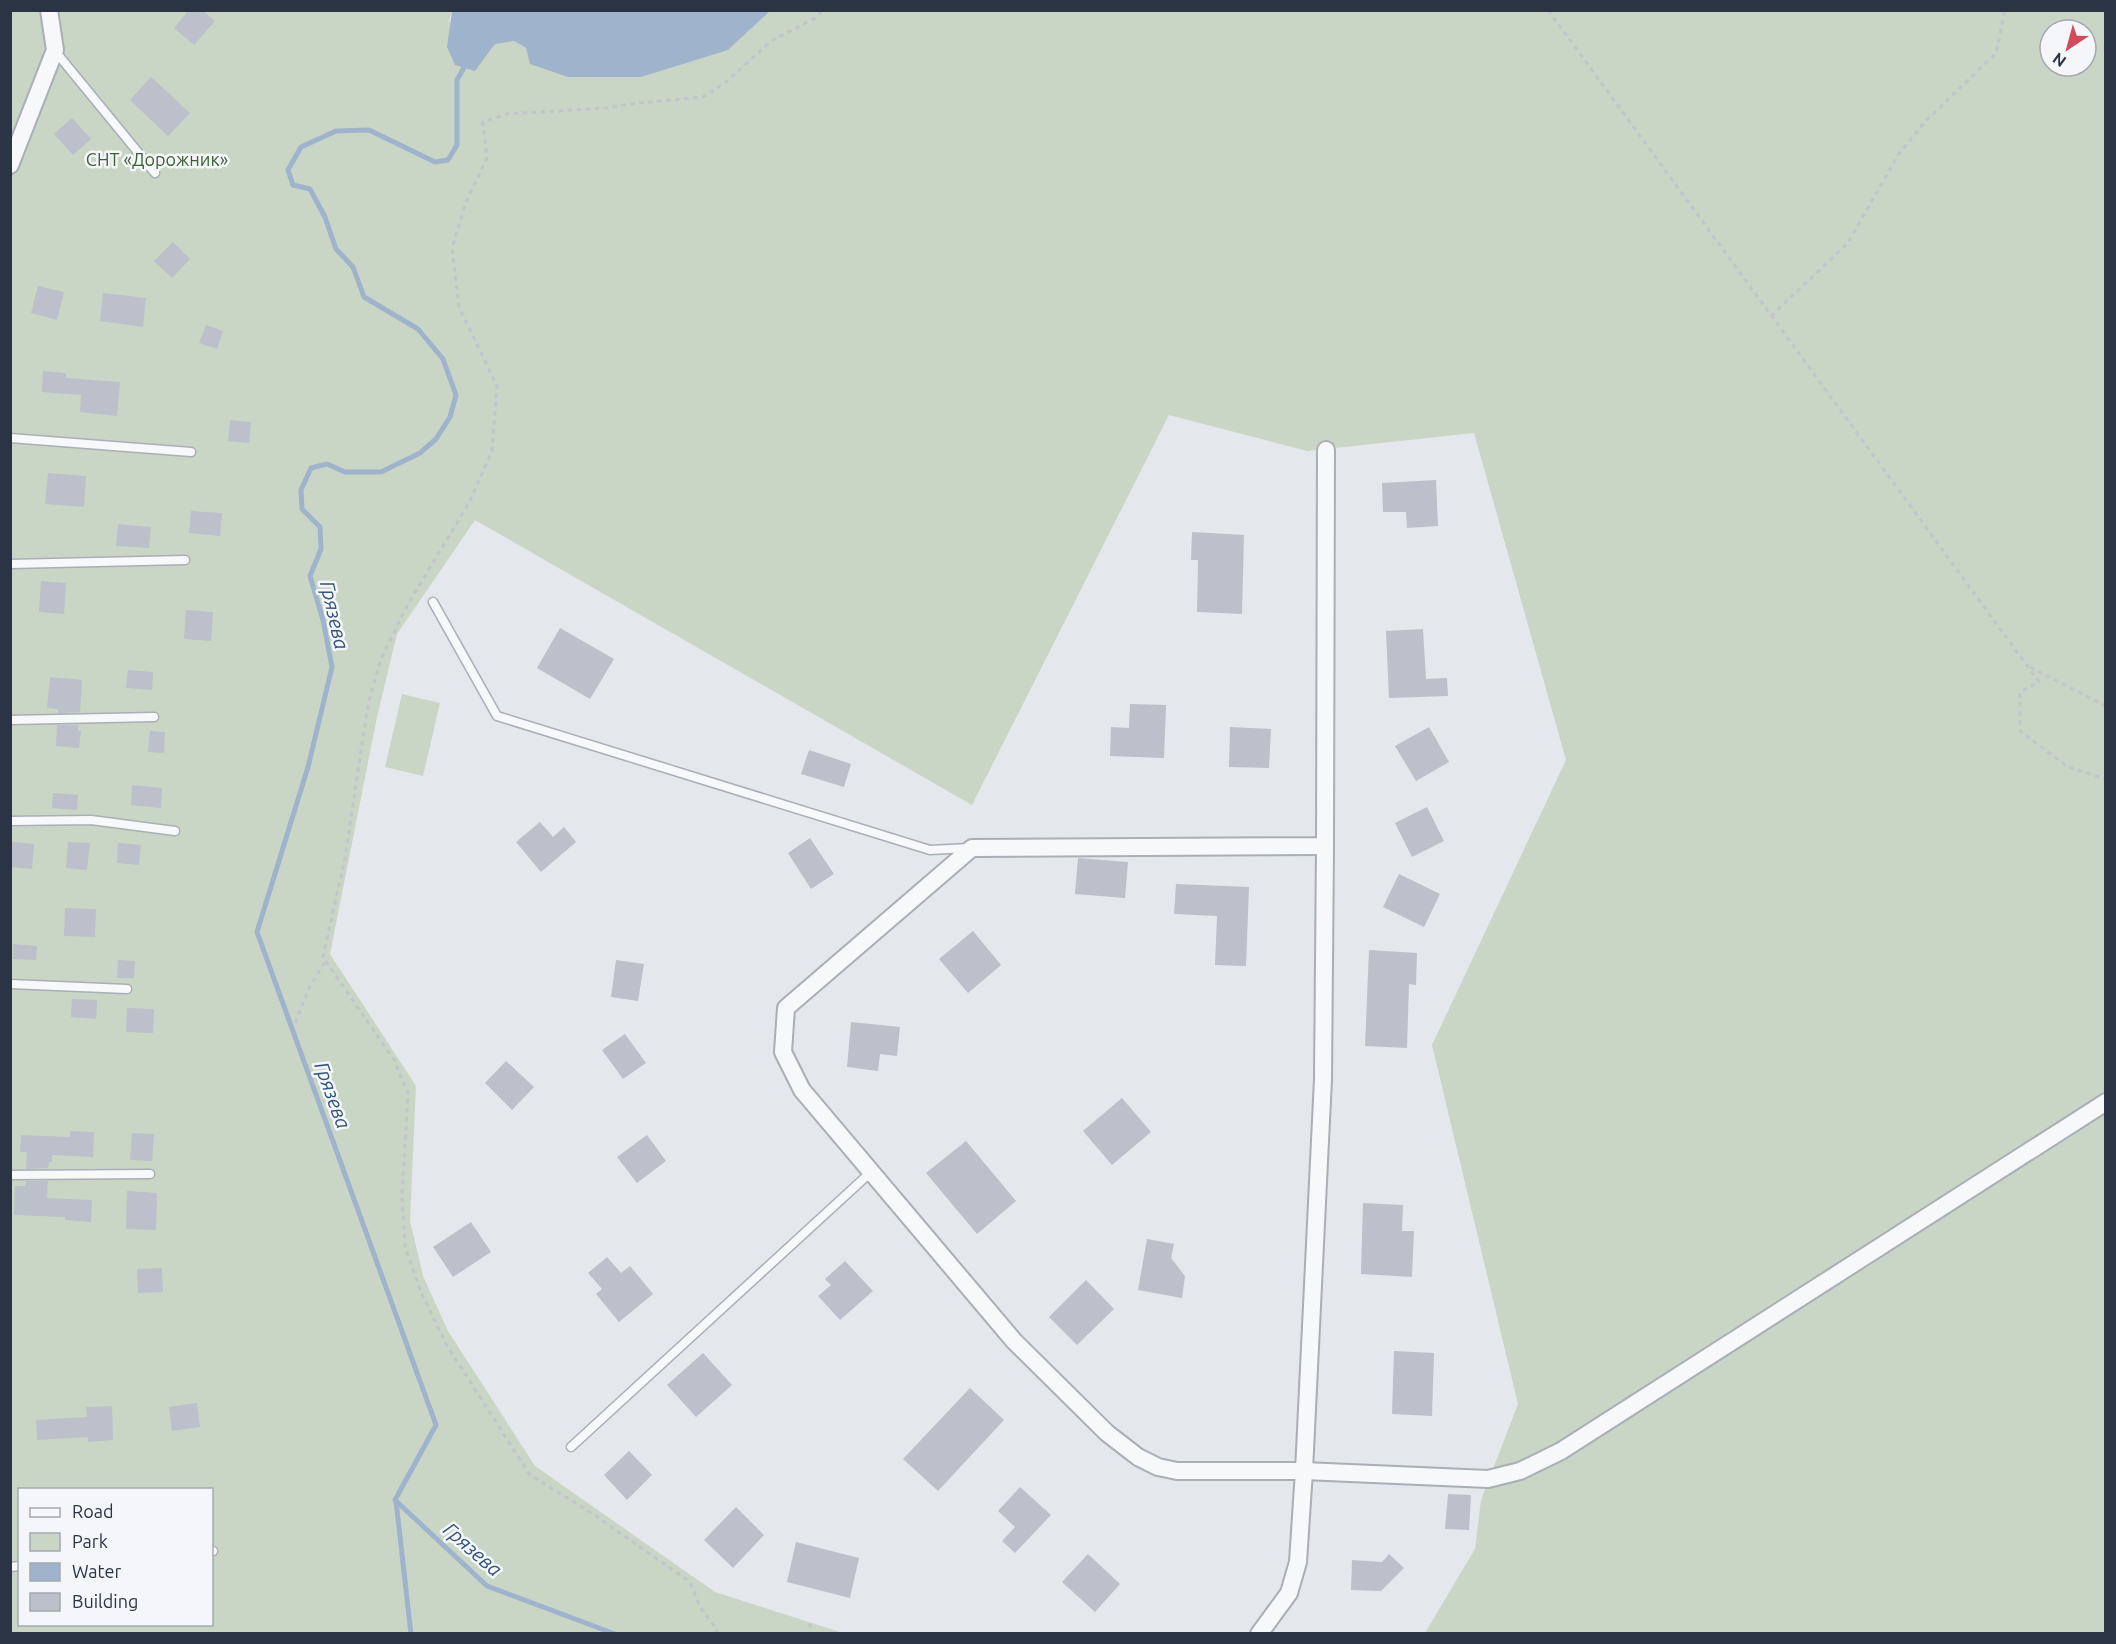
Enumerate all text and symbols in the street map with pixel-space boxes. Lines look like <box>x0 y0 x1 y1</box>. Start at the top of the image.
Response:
north arrow <box>2038 18 2098 78</box>
text: N <box>2049 49 2069 71</box>
park label: СНТ «Дорожник» <box>86 149 228 169</box>
water label: Грязева <box>316 579 354 652</box>
water label: Грязева <box>310 1058 356 1132</box>
legend <box>18 1488 213 1626</box>
text: Road <box>72 1501 114 1521</box>
water label: Грязева <box>439 1518 507 1581</box>
text: Park <box>72 1531 108 1551</box>
text: Water <box>72 1561 122 1581</box>
text: Building <box>72 1591 138 1611</box>

